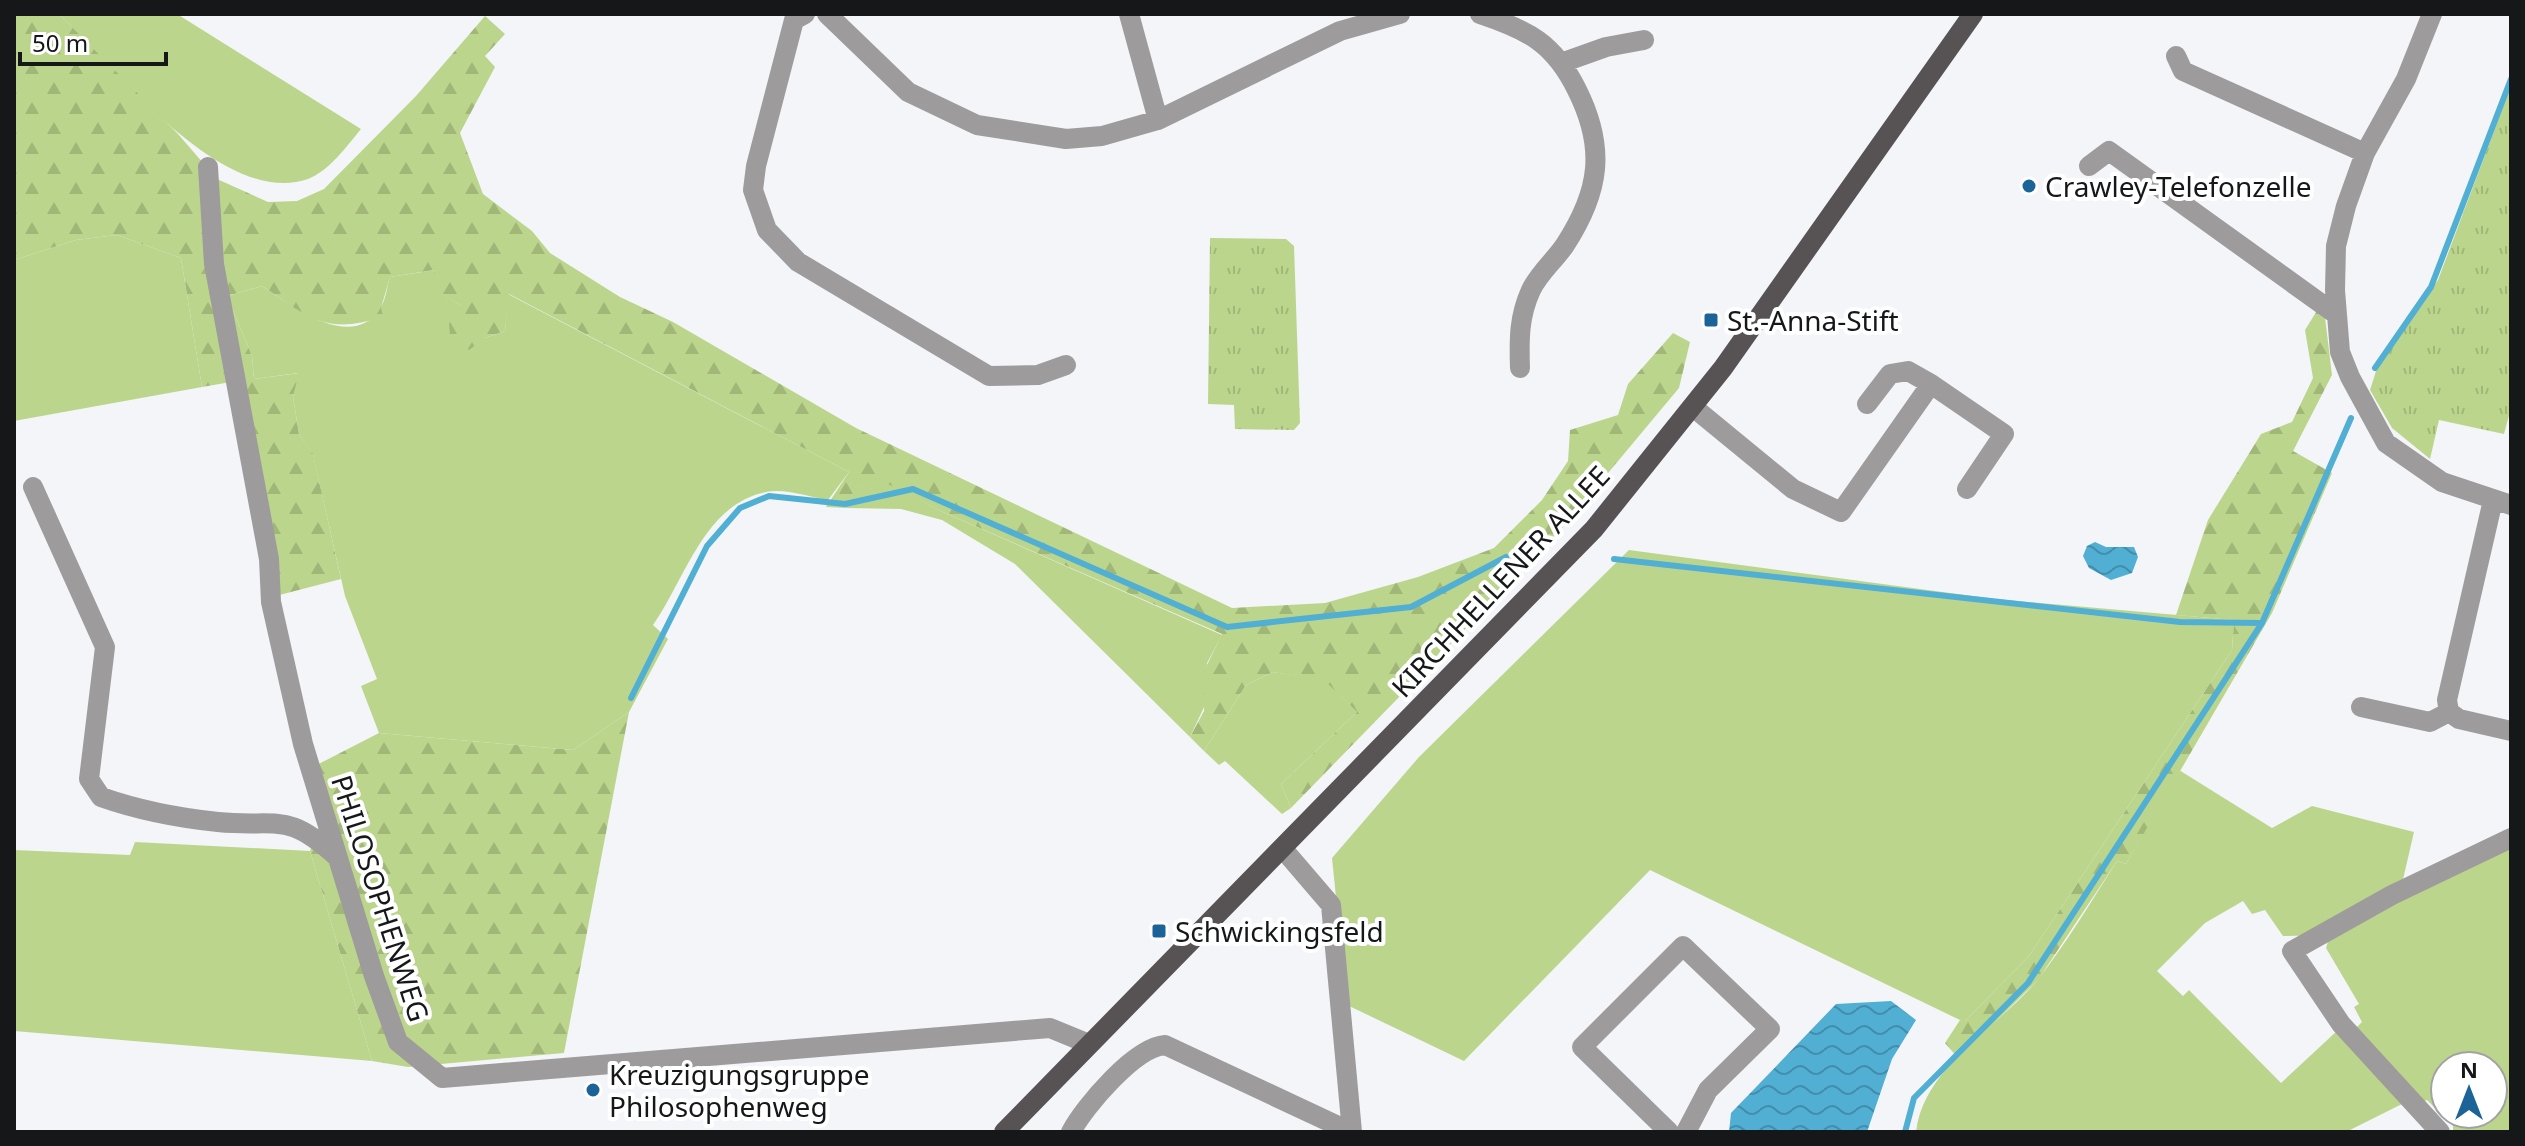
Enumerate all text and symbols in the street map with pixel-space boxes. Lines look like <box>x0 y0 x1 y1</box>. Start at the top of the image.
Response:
scale bar <box>20 16 166 66</box>
text: 50 m <box>32 26 88 59</box>
place label: Crawley-Telefonzelle <box>2045 167 2312 205</box>
marker: Crawley-Telefonzelle <box>2020 177 2038 195</box>
place label: St.-Anna-Stift <box>1727 301 1899 339</box>
marker: St.-Anna-Stift <box>1702 311 1720 329</box>
street label: KIRCHHELLENER ALLEE <box>1382 457 1618 705</box>
street label: PHILOSOPHENWEG <box>323 770 439 1026</box>
place label: Schwickingsfeld <box>1175 912 1384 950</box>
marker: Schwickingsfeld <box>1150 922 1168 940</box>
north arrow <box>2429 1050 2509 1130</box>
text: N <box>2460 1054 2478 1084</box>
place label: Kreuzigungsgruppe Philosophenweg <box>609 1055 870 1125</box>
marker: Kreuzigungsgruppe Philosophenweg <box>584 1081 602 1099</box>

